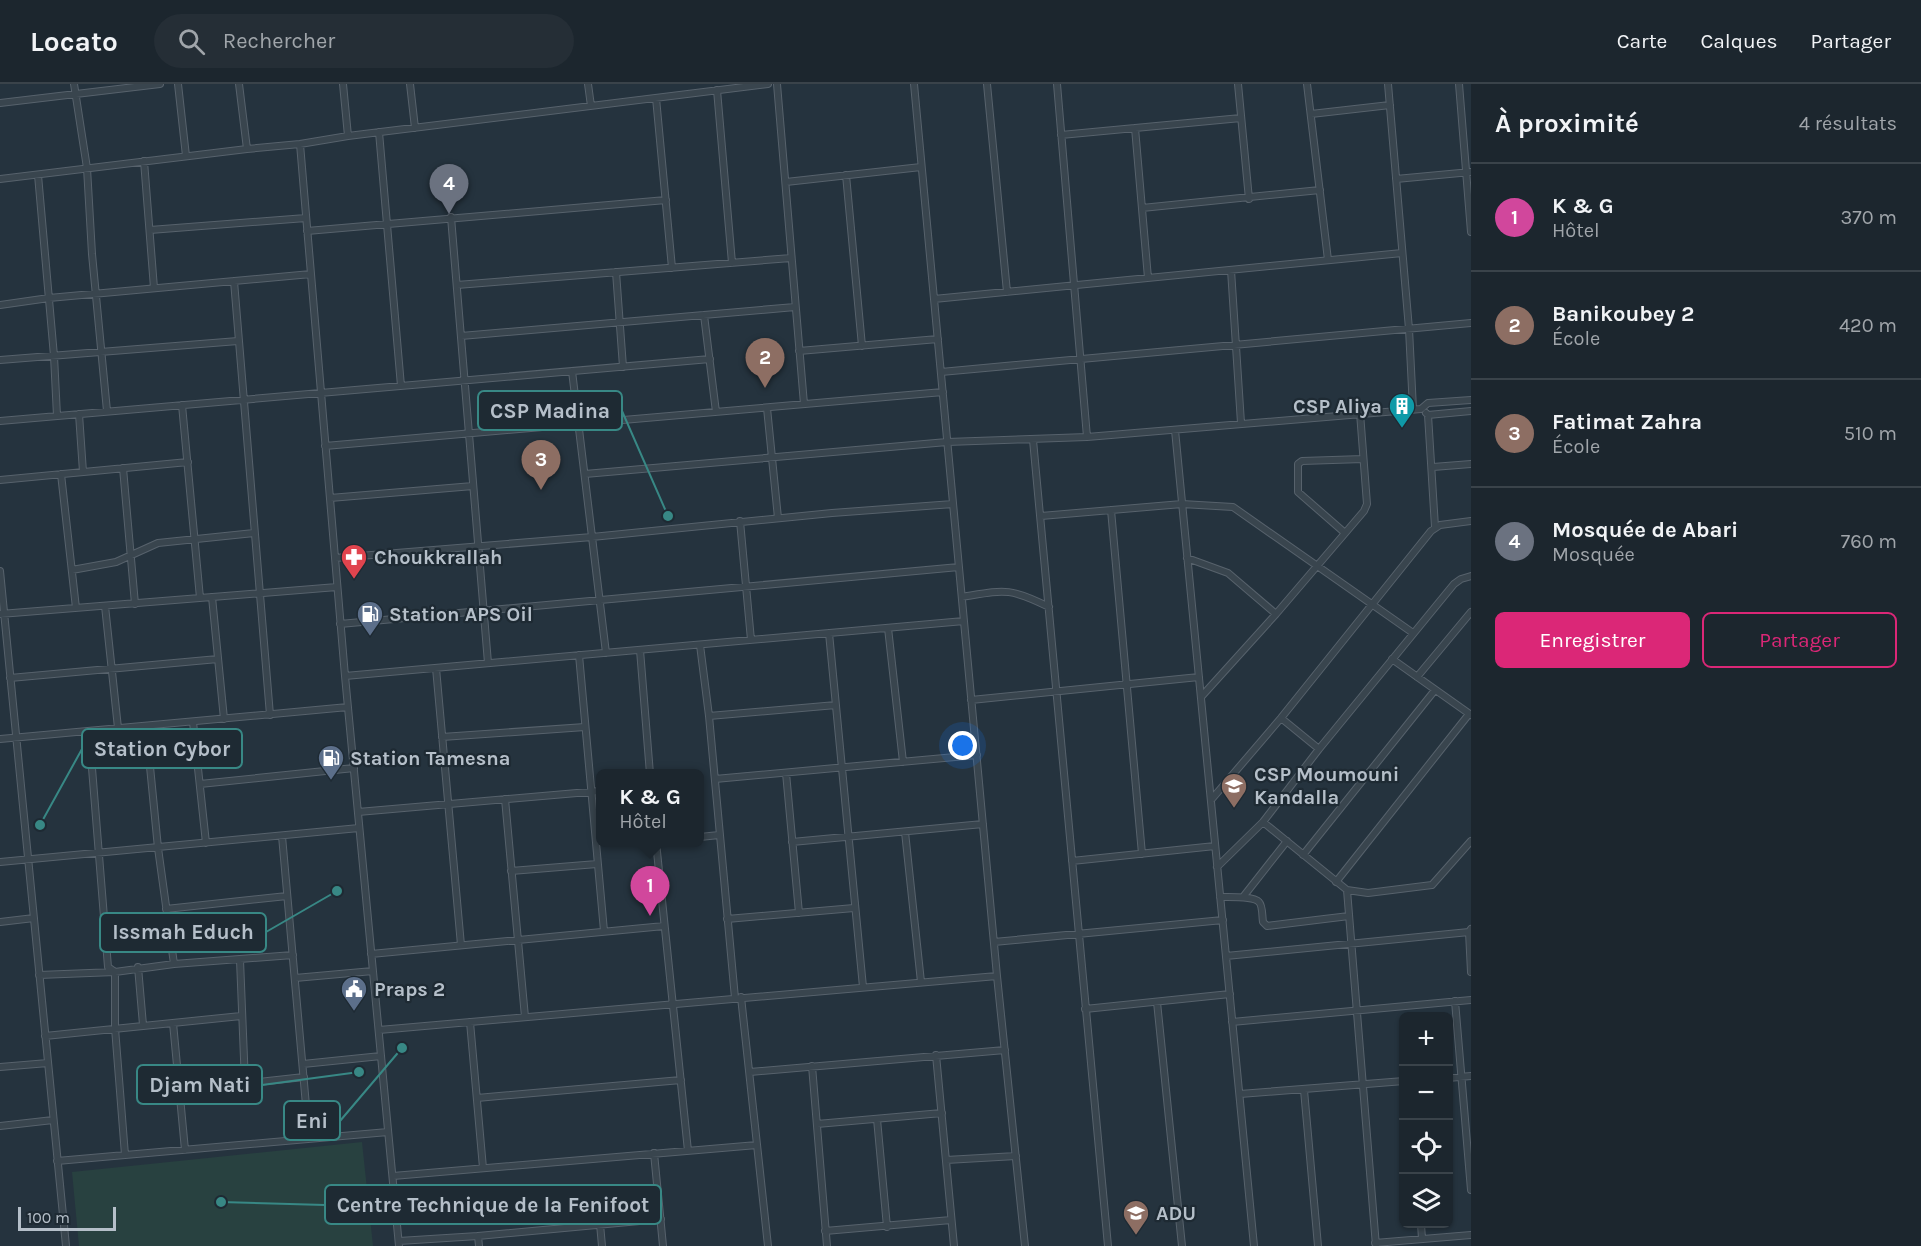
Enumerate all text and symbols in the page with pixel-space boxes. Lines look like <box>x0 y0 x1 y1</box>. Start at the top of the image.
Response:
search box <box>154 14 574 68</box>
text: Locato <box>30 25 118 58</box>
icon: search <box>175 25 208 58</box>
text: Rechercher <box>223 28 335 54</box>
text: Carte <box>1617 29 1667 53</box>
text: Calques <box>1700 29 1778 53</box>
text: Partager <box>1811 29 1891 53</box>
text: À proximité <box>1495 108 1639 139</box>
text: 4 résultats <box>1799 112 1897 135</box>
pin: 4 <box>430 164 468 214</box>
text: K & G <box>1552 193 1614 219</box>
text: 1 <box>1511 206 1518 229</box>
text: 370 m <box>1840 206 1897 229</box>
text: Hôtel <box>1552 219 1600 242</box>
text: Banikoubey 2 <box>1552 301 1694 327</box>
text: 2 <box>1508 314 1521 337</box>
text: 420 m <box>1839 314 1897 337</box>
text: École <box>1552 327 1600 350</box>
pin: 2 <box>746 338 784 388</box>
callout: CSP Madina <box>478 391 622 430</box>
building icon: CSP Aliya <box>1387 391 1417 429</box>
place label: CSP Aliya <box>1293 395 1382 418</box>
text: CSP Madina <box>490 399 610 423</box>
text: Fatimat Zahra <box>1552 409 1702 435</box>
text: 3 <box>1508 422 1521 445</box>
text: 510 m <box>1844 422 1897 445</box>
text: École <box>1552 435 1600 458</box>
pin: 3 <box>522 440 560 490</box>
text: Mosquée de Abari <box>1552 517 1738 543</box>
text: 4 <box>1509 530 1520 553</box>
text: 760 m <box>1841 530 1897 553</box>
pharmacy icon: Choukkrallah <box>339 542 369 580</box>
text: Mosquée <box>1552 543 1635 566</box>
place label: Choukkrallah <box>374 546 503 569</box>
fuel station icon: Station APS Oil <box>355 599 385 637</box>
place label: Station APS Oil <box>389 603 533 626</box>
button: Enregistrer <box>1495 612 1690 668</box>
button: Partager <box>1702 612 1897 668</box>
callout: Station Cybor <box>82 729 242 768</box>
your location <box>948 731 977 760</box>
text: Station Cybor <box>94 737 231 761</box>
fuel station icon: Station Tamesna <box>316 743 346 781</box>
place label: Station Tamesna <box>350 747 510 770</box>
place label: CSP Moumouni Kandalla <box>1254 763 1399 809</box>
popup <box>596 769 704 847</box>
school or university icon: CSP Moumouni Kandalla <box>1219 771 1249 809</box>
text: K & G <box>619 784 681 810</box>
text: Hôtel <box>619 810 667 833</box>
pin: 1 <box>630 866 670 916</box>
callout: Issmah Educh <box>100 913 266 952</box>
text: Issmah Educh <box>112 920 254 944</box>
public building icon: Praps 2 <box>339 974 369 1012</box>
place label: Praps 2 <box>374 978 445 1001</box>
map controls <box>1399 1012 1453 1228</box>
button: + <box>1399 1012 1453 1066</box>
callout: Djam Nati <box>137 1065 262 1104</box>
button: − <box>1399 1066 1453 1120</box>
text: Djam Nati <box>149 1073 251 1097</box>
callout: Eni <box>284 1101 340 1140</box>
text: Eni <box>296 1109 328 1133</box>
button: locate <box>1399 1120 1453 1174</box>
button: layers <box>1399 1174 1453 1228</box>
callout: Centre Technique de la Fenifoot <box>325 1185 661 1224</box>
text: Centre Technique de la Fenifoot <box>337 1193 649 1218</box>
school or university icon: ADU <box>1121 1198 1151 1236</box>
place label: ADU <box>1156 1202 1196 1225</box>
scale bar <box>18 1204 116 1232</box>
text: 100 m <box>27 1208 70 1227</box>

